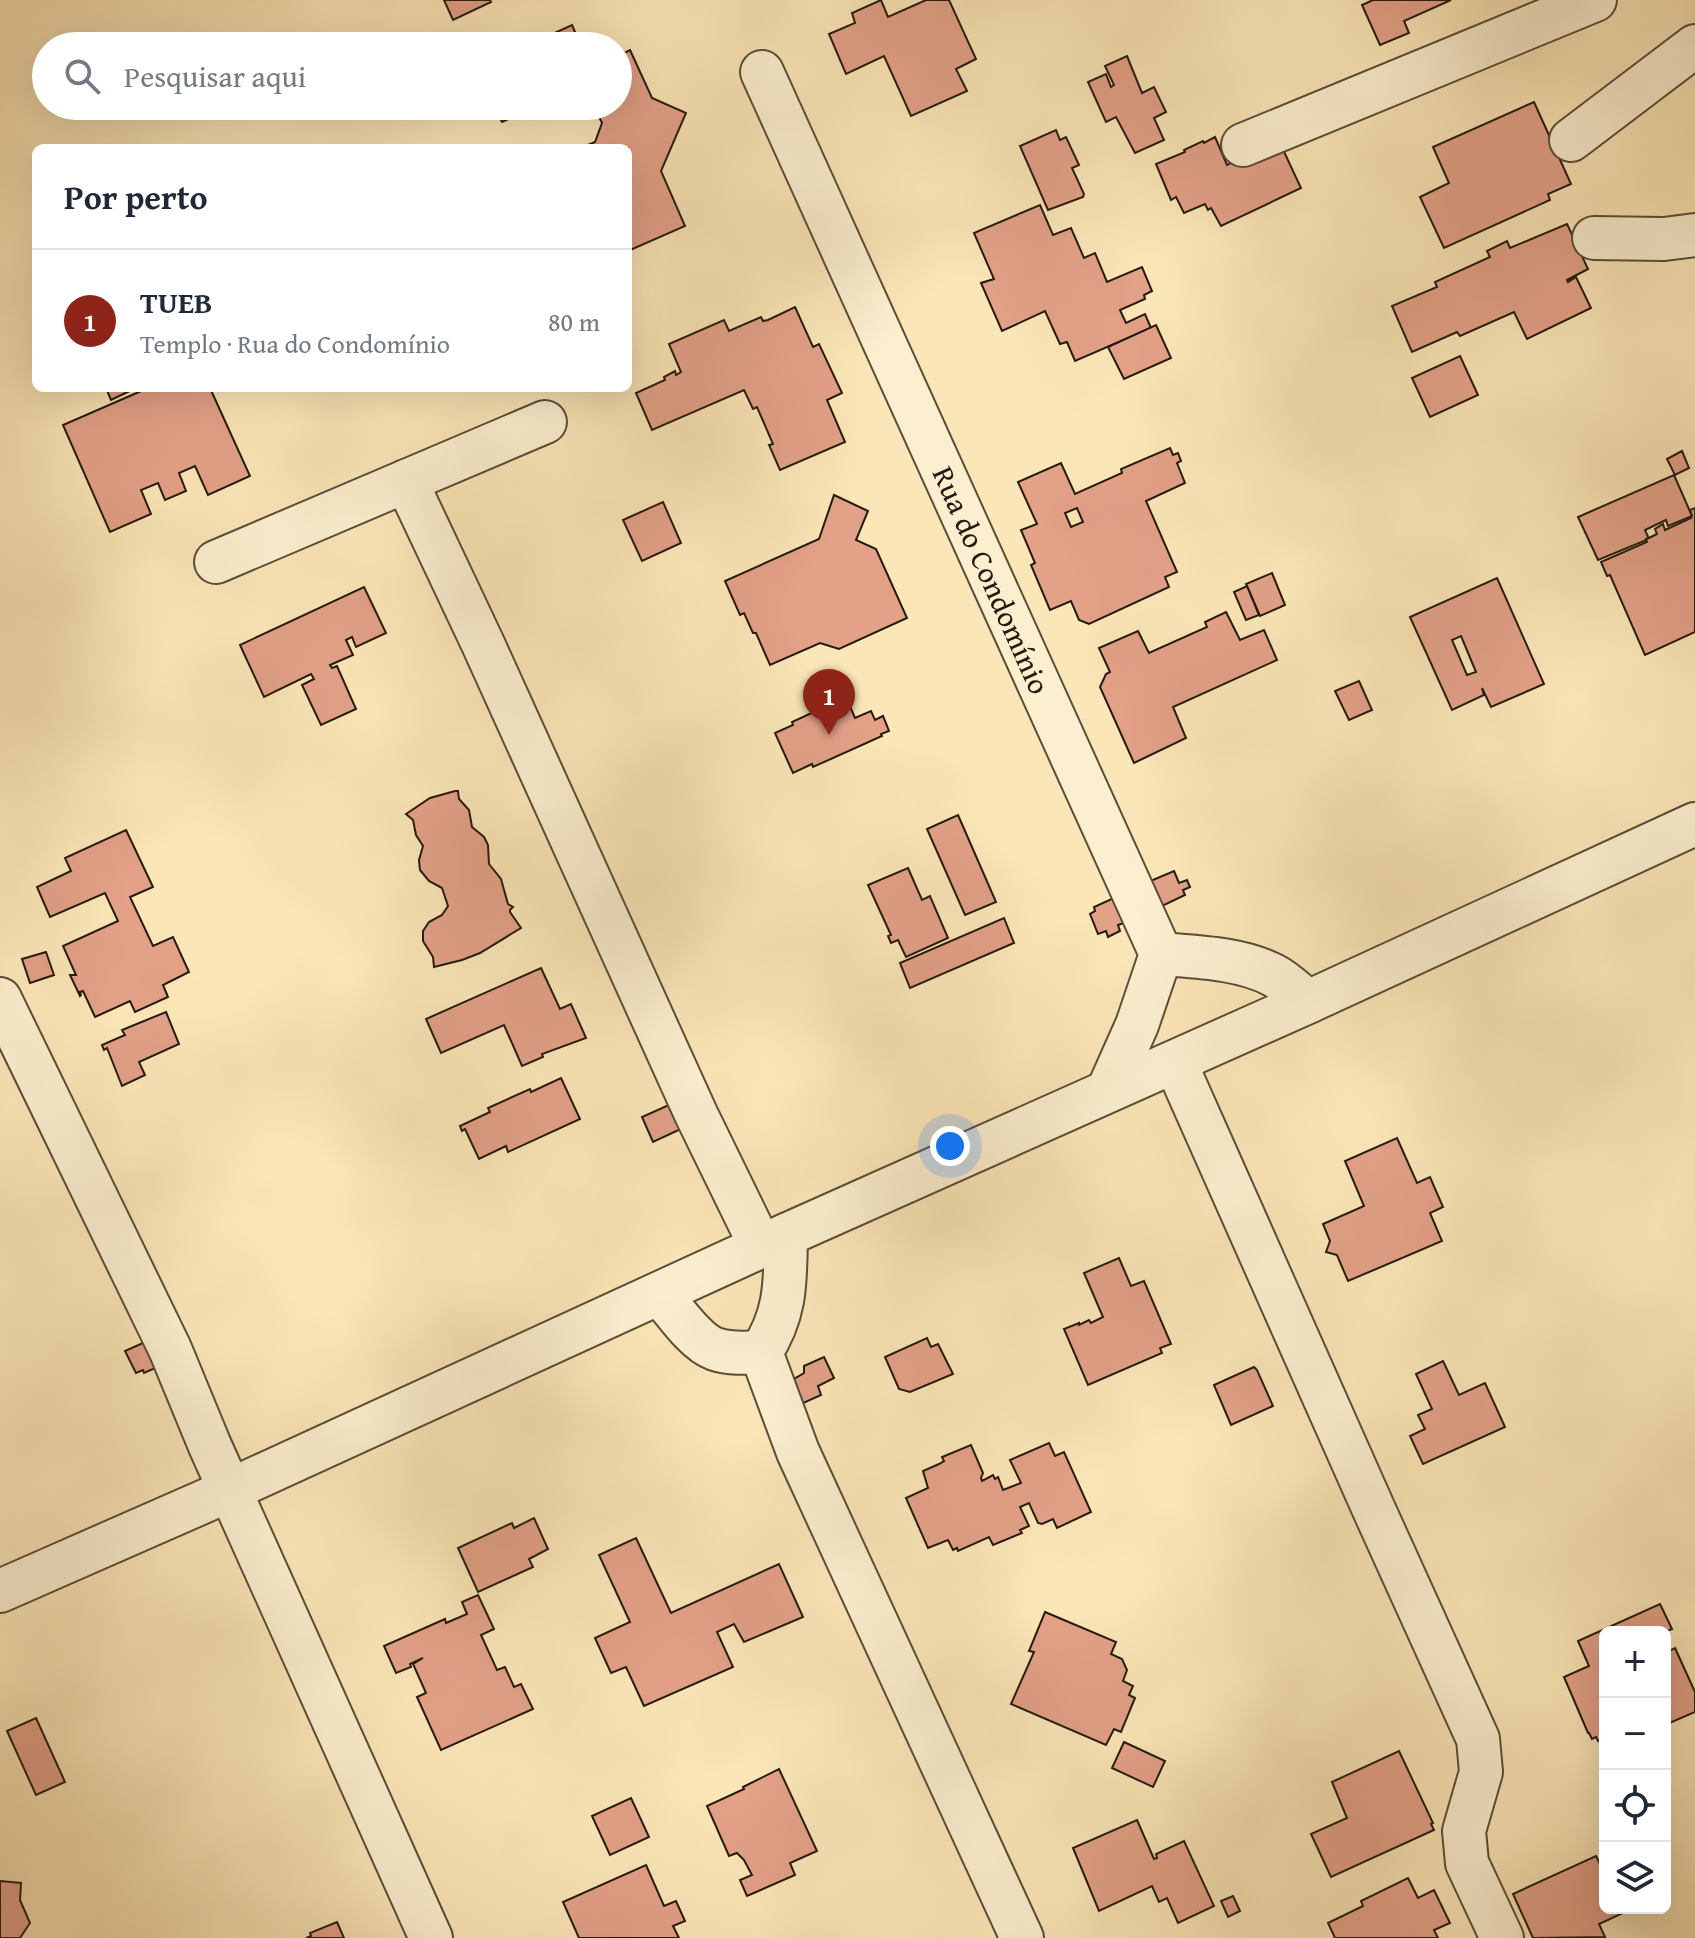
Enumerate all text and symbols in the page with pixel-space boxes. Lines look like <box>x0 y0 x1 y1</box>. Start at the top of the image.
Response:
search box <box>32 32 632 120</box>
icon: search <box>60 54 104 98</box>
text: Pesquisar aqui <box>124 54 306 98</box>
text: Por perto <box>64 172 208 221</box>
text: TUEB <box>140 280 213 324</box>
text: 1 <box>83 302 97 341</box>
text: 80 m <box>548 302 600 341</box>
text: Templo · Rua do Condomínio <box>140 324 450 363</box>
street label: Rua do Condomínio <box>922 459 1062 701</box>
pin: 1 <box>803 669 855 735</box>
your location <box>930 1126 970 1166</box>
map controls <box>1599 1626 1671 1914</box>
button: + <box>1599 1626 1671 1698</box>
button: − <box>1599 1698 1671 1770</box>
button: locate <box>1599 1770 1671 1842</box>
button: layers <box>1599 1842 1671 1914</box>

